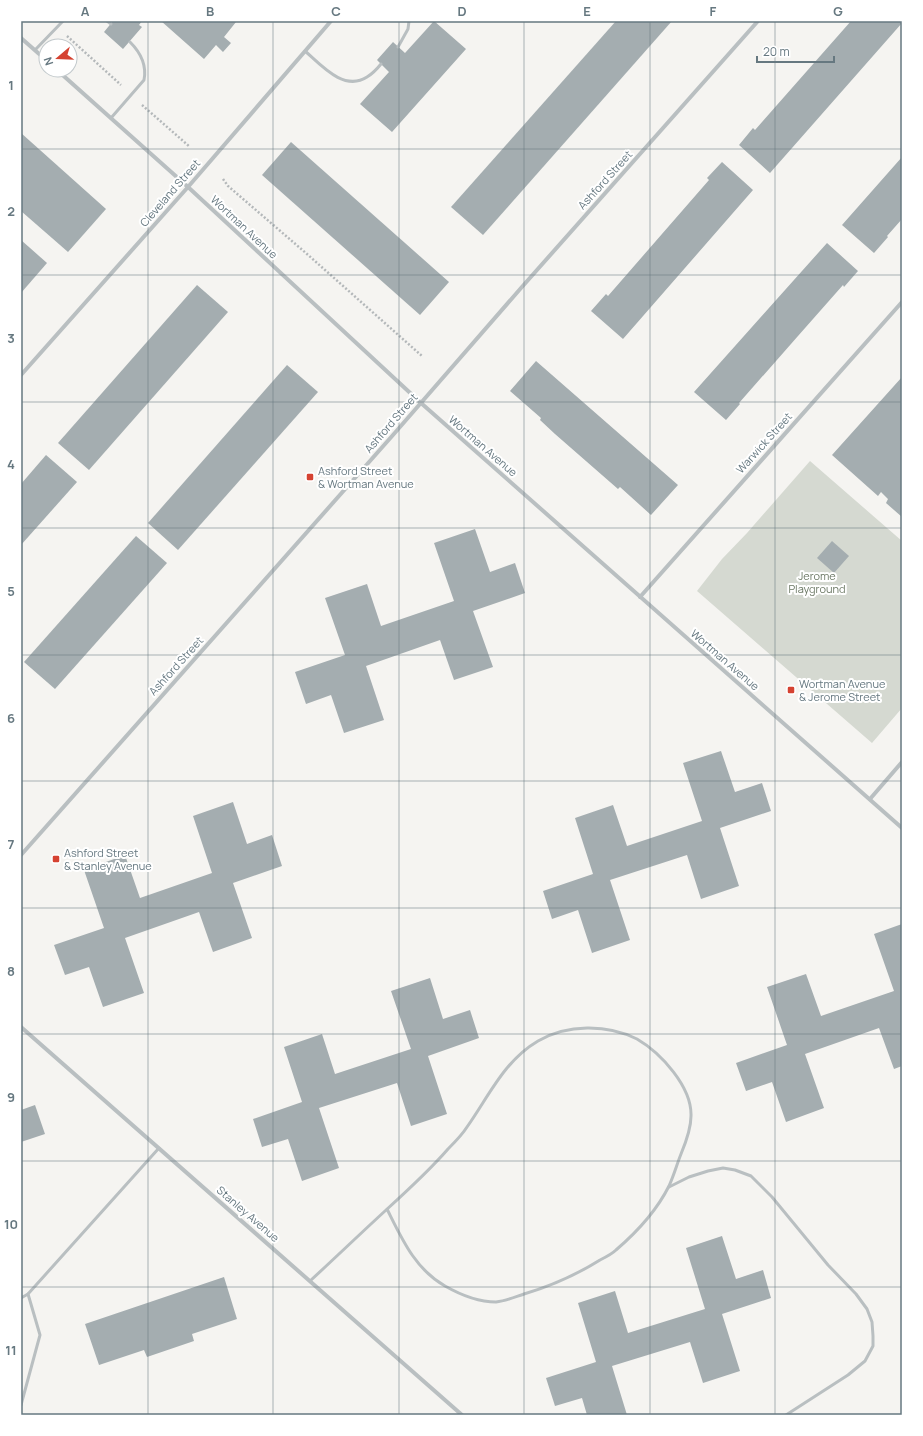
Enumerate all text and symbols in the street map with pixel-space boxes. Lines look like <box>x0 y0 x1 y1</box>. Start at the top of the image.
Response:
text: A <box>81 2 90 20</box>
text: B <box>206 2 214 20</box>
text: C <box>331 2 341 20</box>
text: D <box>457 2 467 20</box>
text: E <box>583 2 591 20</box>
text: F <box>710 2 717 20</box>
text: G <box>833 2 843 20</box>
north arrow <box>38 38 78 78</box>
scale bar <box>757 38 834 64</box>
text: 20 m <box>763 43 790 60</box>
text: N <box>40 55 56 68</box>
text: 1 <box>8 76 14 94</box>
street label: Ashford Street <box>574 147 635 212</box>
street label: Cleveland Street <box>136 156 203 230</box>
street label: Wortman Avenue <box>208 192 281 262</box>
text: 2 <box>7 202 15 220</box>
text: 3 <box>7 329 15 347</box>
street label: Ashford Street <box>361 390 421 456</box>
street label: Warwick Street <box>732 409 795 476</box>
street label: Wortman Avenue <box>446 412 521 480</box>
text: 4 <box>7 455 15 473</box>
place label: Ashford Street & Wortman Avenue <box>318 463 414 491</box>
marker: Ashford Street & Wortman Avenue <box>305 472 315 482</box>
park label: Jerome Playground <box>788 568 846 596</box>
text: 5 <box>7 582 15 600</box>
street label: Wortman Avenue <box>688 626 763 694</box>
street label: Ashford Street <box>145 633 206 698</box>
place label: Wortman Avenue & Jerome Street <box>799 676 886 704</box>
marker: Wortman Avenue & Jerome Street <box>786 685 796 695</box>
text: 6 <box>7 709 15 727</box>
text: 7 <box>8 835 15 853</box>
place label: Ashford Street & Stanley Avenue <box>64 845 152 873</box>
marker: Ashford Street & Stanley Avenue <box>51 854 61 864</box>
text: 8 <box>7 962 15 980</box>
text: 9 <box>7 1088 15 1106</box>
street label: Stanley Avenue <box>214 1182 283 1245</box>
text: 10 <box>4 1215 18 1233</box>
text: 11 <box>5 1341 17 1359</box>

